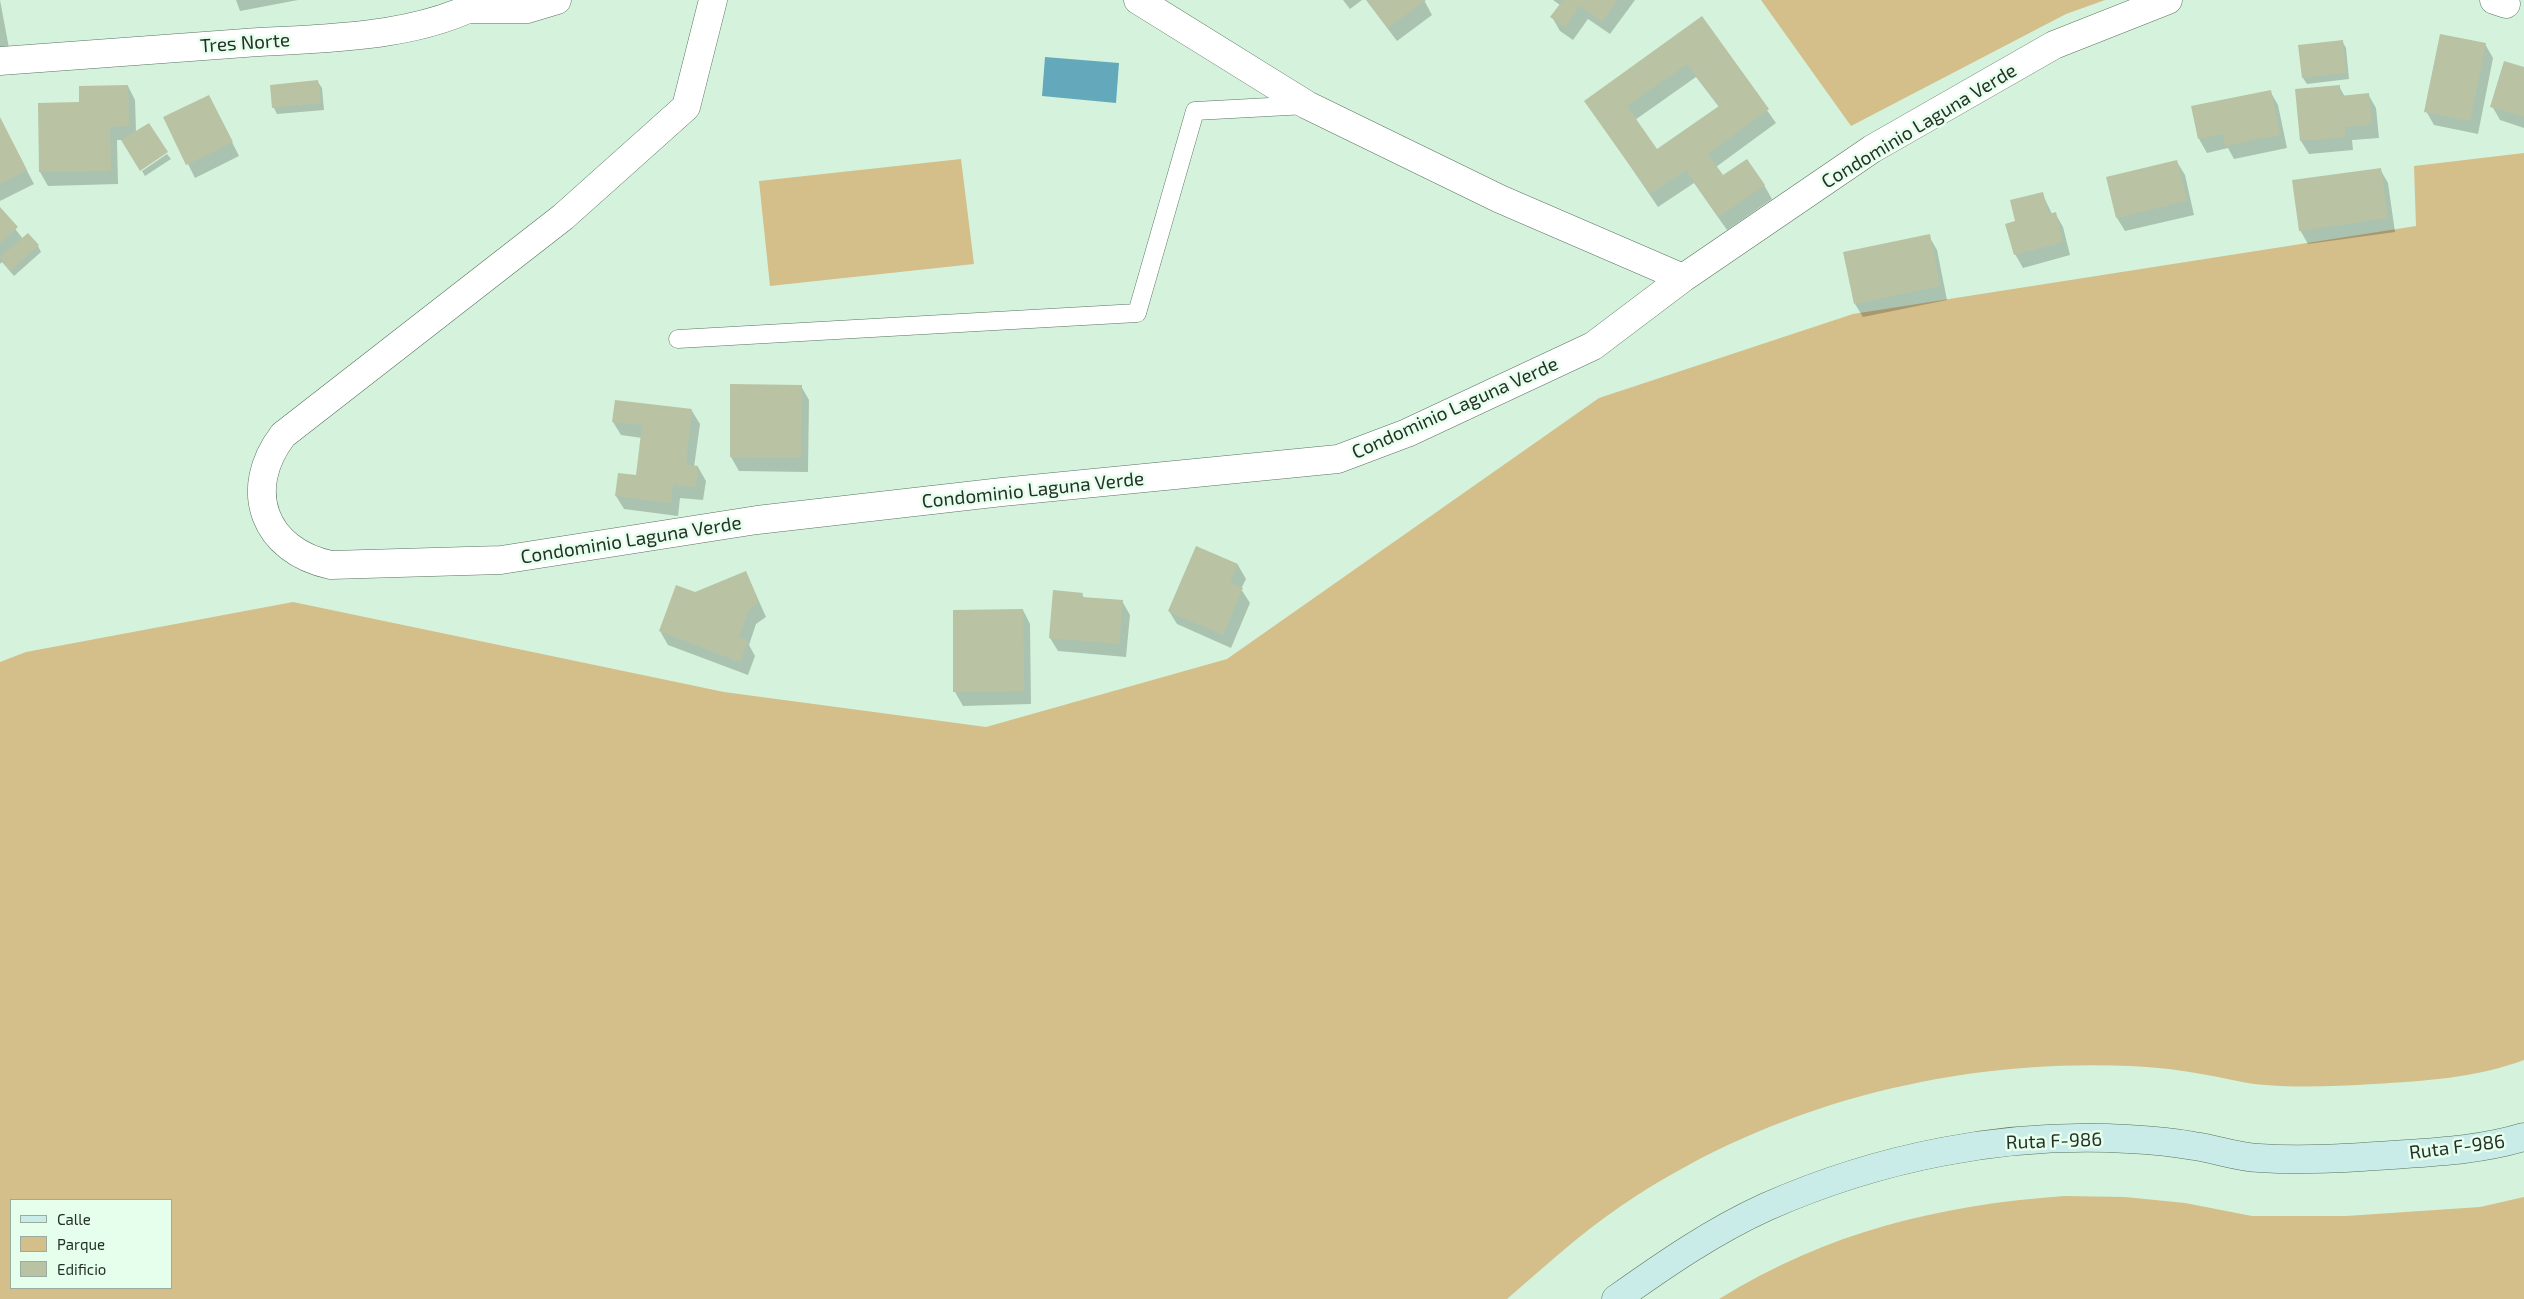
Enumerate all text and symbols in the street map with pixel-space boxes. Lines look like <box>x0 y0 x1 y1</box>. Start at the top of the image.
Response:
street label: Tres Norte <box>199 28 291 58</box>
street label: Condominio Laguna Verde <box>1817 59 2021 193</box>
street label: Condominio Laguna Verde <box>1348 352 1562 464</box>
street label: Condominio Laguna Verde <box>921 467 1145 513</box>
street label: Condominio Laguna Verde <box>519 511 743 569</box>
street label: Ruta F-986 <box>2005 1128 2103 1154</box>
street label: Ruta F-986 <box>2408 1130 2506 1164</box>
legend <box>10 1199 172 1289</box>
text: Calle <box>57 1210 91 1228</box>
text: Parque <box>57 1235 105 1253</box>
text: Edificio <box>57 1260 106 1278</box>

